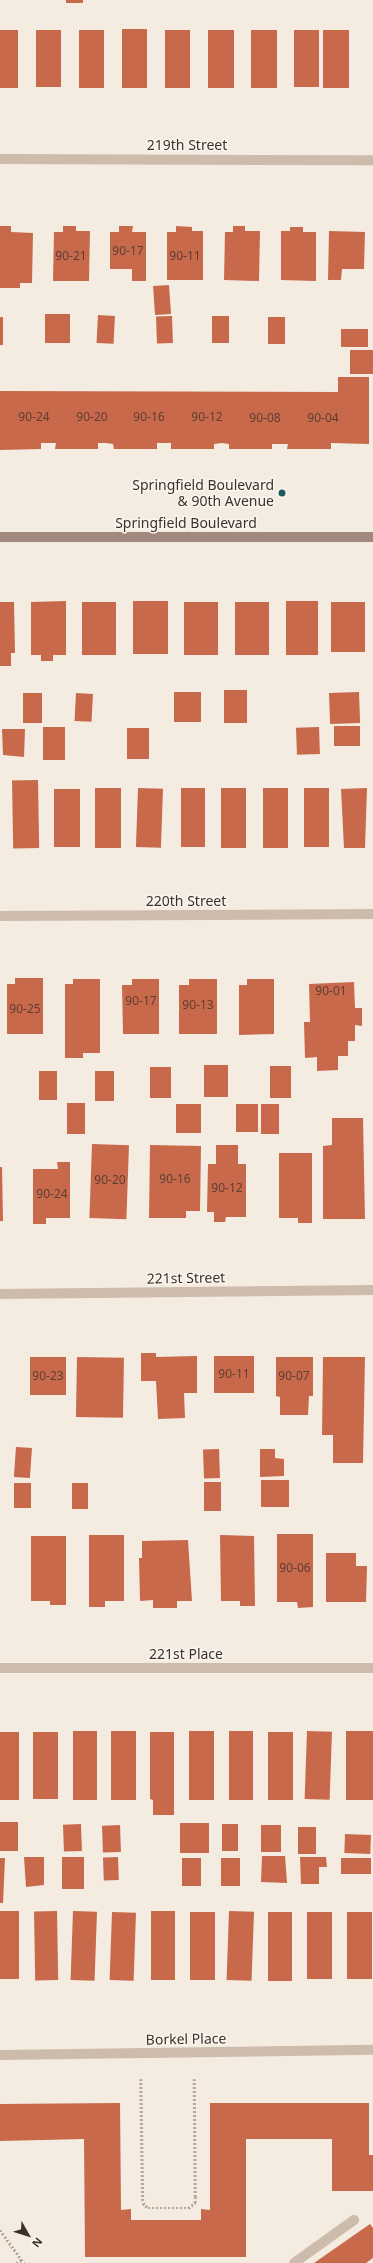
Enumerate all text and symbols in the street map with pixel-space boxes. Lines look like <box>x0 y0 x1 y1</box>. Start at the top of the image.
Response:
street label: 219th Street <box>147 137 227 153</box>
house number: 90-17 <box>112 244 144 258</box>
house number: 90-21 <box>55 249 87 263</box>
house number: 90-11 <box>169 249 201 263</box>
house number: 90-24 <box>18 410 50 424</box>
house number: 90-20 <box>76 410 108 424</box>
house number: 90-16 <box>133 410 165 424</box>
house number: 90-12 <box>191 410 223 424</box>
house number: 90-08 <box>249 411 281 425</box>
house number: 90-04 <box>307 411 339 425</box>
place label: Springfield Boulevard & 90th Avenue <box>132 477 274 510</box>
marker: Springfield Boulevard & 90th Avenue <box>277 488 287 498</box>
street label: Springfield Boulevard <box>115 515 257 531</box>
street label: 220th Street <box>146 893 226 909</box>
house number: 90-01 <box>315 984 347 998</box>
house number: 90-17 <box>125 994 157 1008</box>
house number: 90-13 <box>182 998 214 1012</box>
house number: 90-25 <box>9 1002 41 1016</box>
house number: 90-16 <box>159 1172 191 1186</box>
house number: 90-20 <box>94 1173 126 1187</box>
house number: 90-12 <box>211 1181 243 1195</box>
house number: 90-24 <box>36 1187 68 1201</box>
street label: 221st Street <box>147 1269 225 1287</box>
house number: 90-11 <box>218 1367 250 1381</box>
house number: 90-23 <box>32 1369 64 1383</box>
house number: 90-07 <box>278 1369 310 1383</box>
house number: 90-06 <box>279 1561 311 1575</box>
street label: 221st Place <box>149 1646 223 1662</box>
street label: Borkel Place <box>146 2030 226 2048</box>
north arrow <box>8 2215 48 2255</box>
text: N <box>29 2235 46 2251</box>

